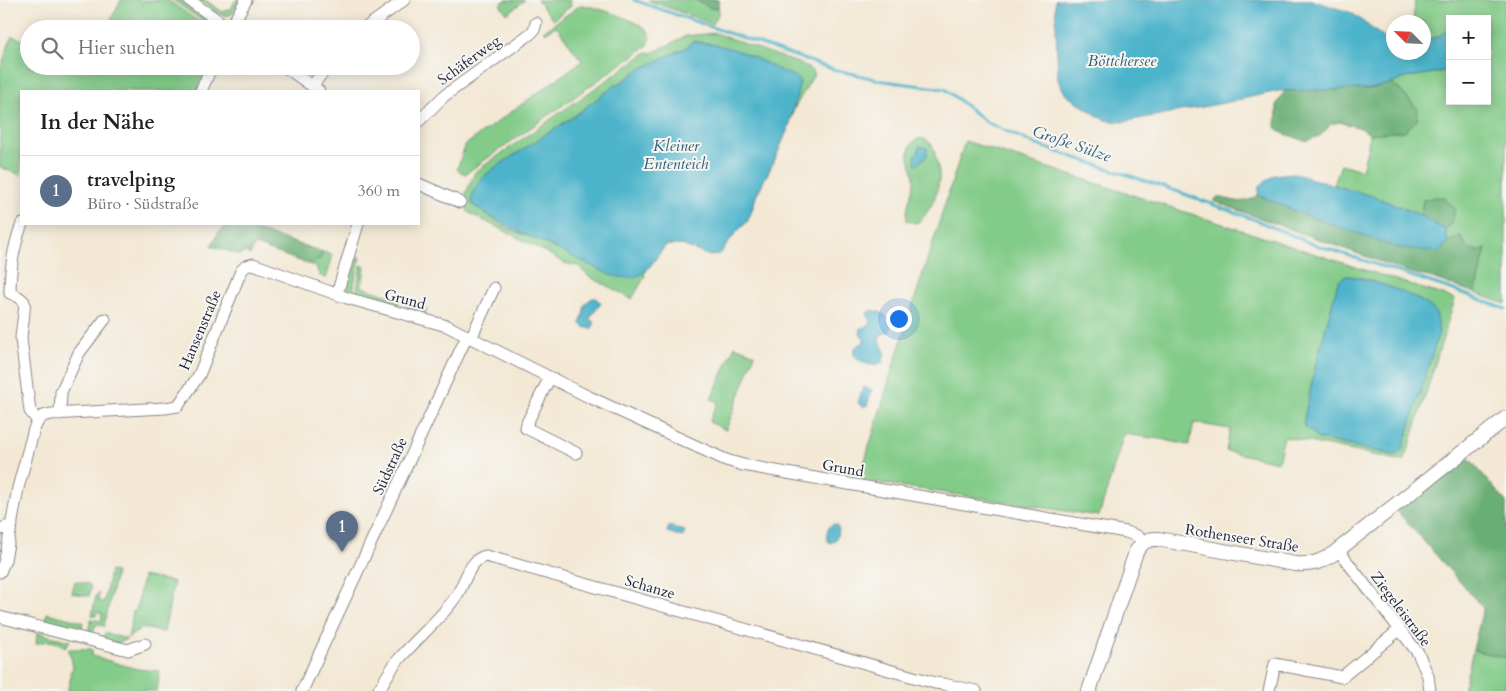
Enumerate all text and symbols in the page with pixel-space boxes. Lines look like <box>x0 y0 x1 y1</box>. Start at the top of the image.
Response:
north arrow <box>1386 15 1431 60</box>
map controls <box>1446 15 1491 105</box>
button: + <box>1446 15 1491 60</box>
search box <box>20 20 420 75</box>
street label: Schäferweg <box>433 30 505 90</box>
icon: search <box>38 34 66 62</box>
text: Hier suchen <box>78 35 175 61</box>
water label: Böttchersee <box>1088 50 1157 72</box>
button: − <box>1446 60 1491 105</box>
text: In der Nähe <box>40 108 155 137</box>
water label: Große Sülze <box>1029 120 1115 168</box>
water label: Kleiner Ententeich <box>644 135 709 175</box>
text: travelping <box>87 167 175 193</box>
text: 1 <box>52 180 60 202</box>
text: 360 m <box>358 180 400 202</box>
text: Büro · Südstraße <box>87 193 199 215</box>
street label: Grund <box>382 284 428 314</box>
street label: Hansenstraße <box>174 287 226 373</box>
your location <box>886 306 912 332</box>
street label: Südstraße <box>368 434 412 498</box>
street label: Grund <box>821 454 865 482</box>
pin: 1 <box>326 511 358 552</box>
street label: Rothenseer Straße <box>1184 519 1300 557</box>
street label: Ziegeleistraße <box>1366 567 1436 651</box>
street label: Schanze <box>623 570 678 604</box>

